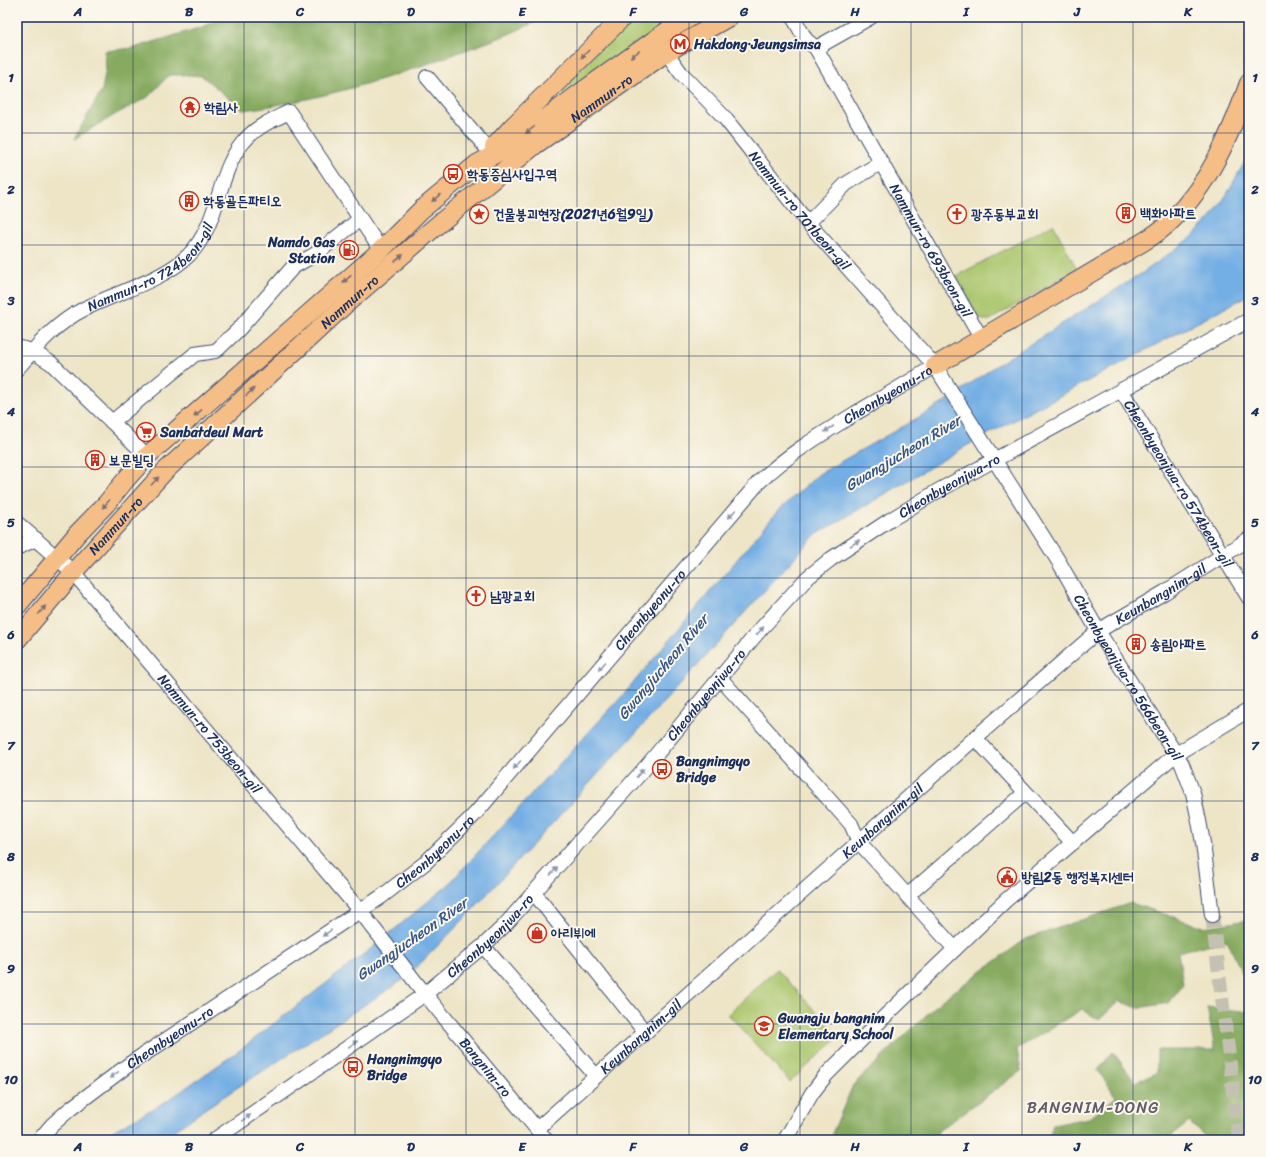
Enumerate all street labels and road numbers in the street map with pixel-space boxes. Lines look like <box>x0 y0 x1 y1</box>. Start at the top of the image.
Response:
street label: Nammun-ro <box>565 68 638 130</box>
street label: Nammun-ro 701beon-gil <box>742 145 857 277</box>
street label: Nammun-ro 693beon-gil <box>882 179 979 323</box>
street label: Nammun-ro 724beon-gil <box>83 218 221 319</box>
street label: Nammun-ro <box>314 268 385 335</box>
street label: Cheonbyeonu-ro <box>838 358 938 431</box>
street label: Cheonbyeonjwa-ro 574beon-gil <box>1117 395 1240 574</box>
street label: Cheonbyeonjwa-ro <box>893 447 1005 525</box>
street label: Nammun-ro <box>82 491 150 561</box>
street label: Keunbangnim-gil <box>1110 556 1213 632</box>
street label: Cheonbyeonu-ro <box>608 563 693 656</box>
street label: Cheonbyeonjwa-ro 566beon-gil <box>1067 589 1190 767</box>
street label: Cheonbyeonjwa-ro <box>660 643 753 747</box>
street label: Nammun-ro 753beon-gil <box>151 668 268 800</box>
street label: Keunbangnim-gil <box>836 777 930 865</box>
street label: Cheonbyeonu-ro <box>390 809 481 895</box>
street label: Cheonbyeonjwa-ro <box>441 888 541 985</box>
street label: Keunbangnim-gil <box>594 992 689 1081</box>
street label: Cheonbyeonu-ro <box>121 999 219 1076</box>
street label: Bangnim-ro <box>453 1032 518 1103</box>

